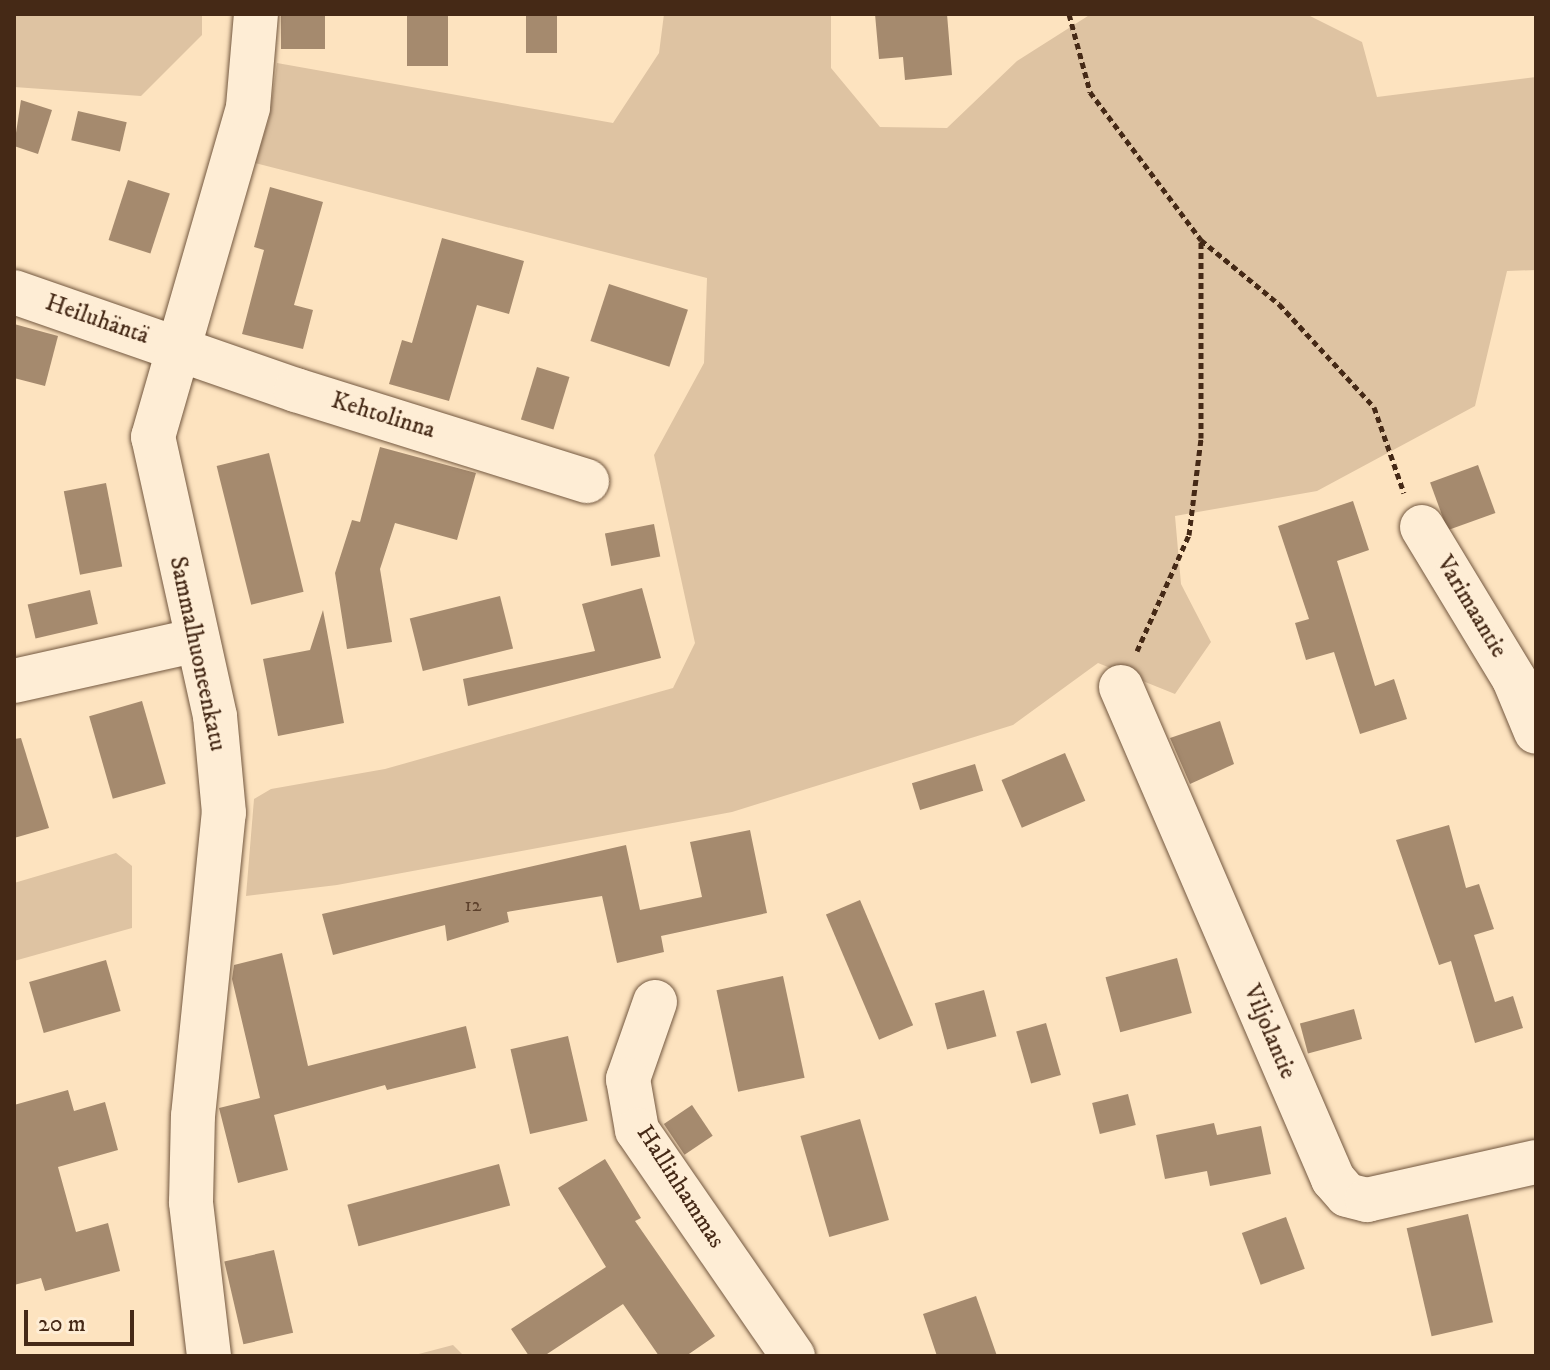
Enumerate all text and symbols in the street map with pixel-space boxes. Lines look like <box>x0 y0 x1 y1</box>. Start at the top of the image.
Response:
street label: Heiluhäntä <box>41 289 153 351</box>
street label: Kehtolinna <box>328 387 438 445</box>
street label: Varimaantie <box>1429 551 1513 663</box>
street label: Sammalhuoneenkatu <box>162 554 232 754</box>
house number: 12 <box>464 893 482 917</box>
street label: Viljolantie <box>1236 981 1302 1083</box>
street label: Hallinhammas <box>630 1120 730 1254</box>
scale bar <box>28 1294 138 1344</box>
text: 20 m <box>38 1309 86 1339</box>

